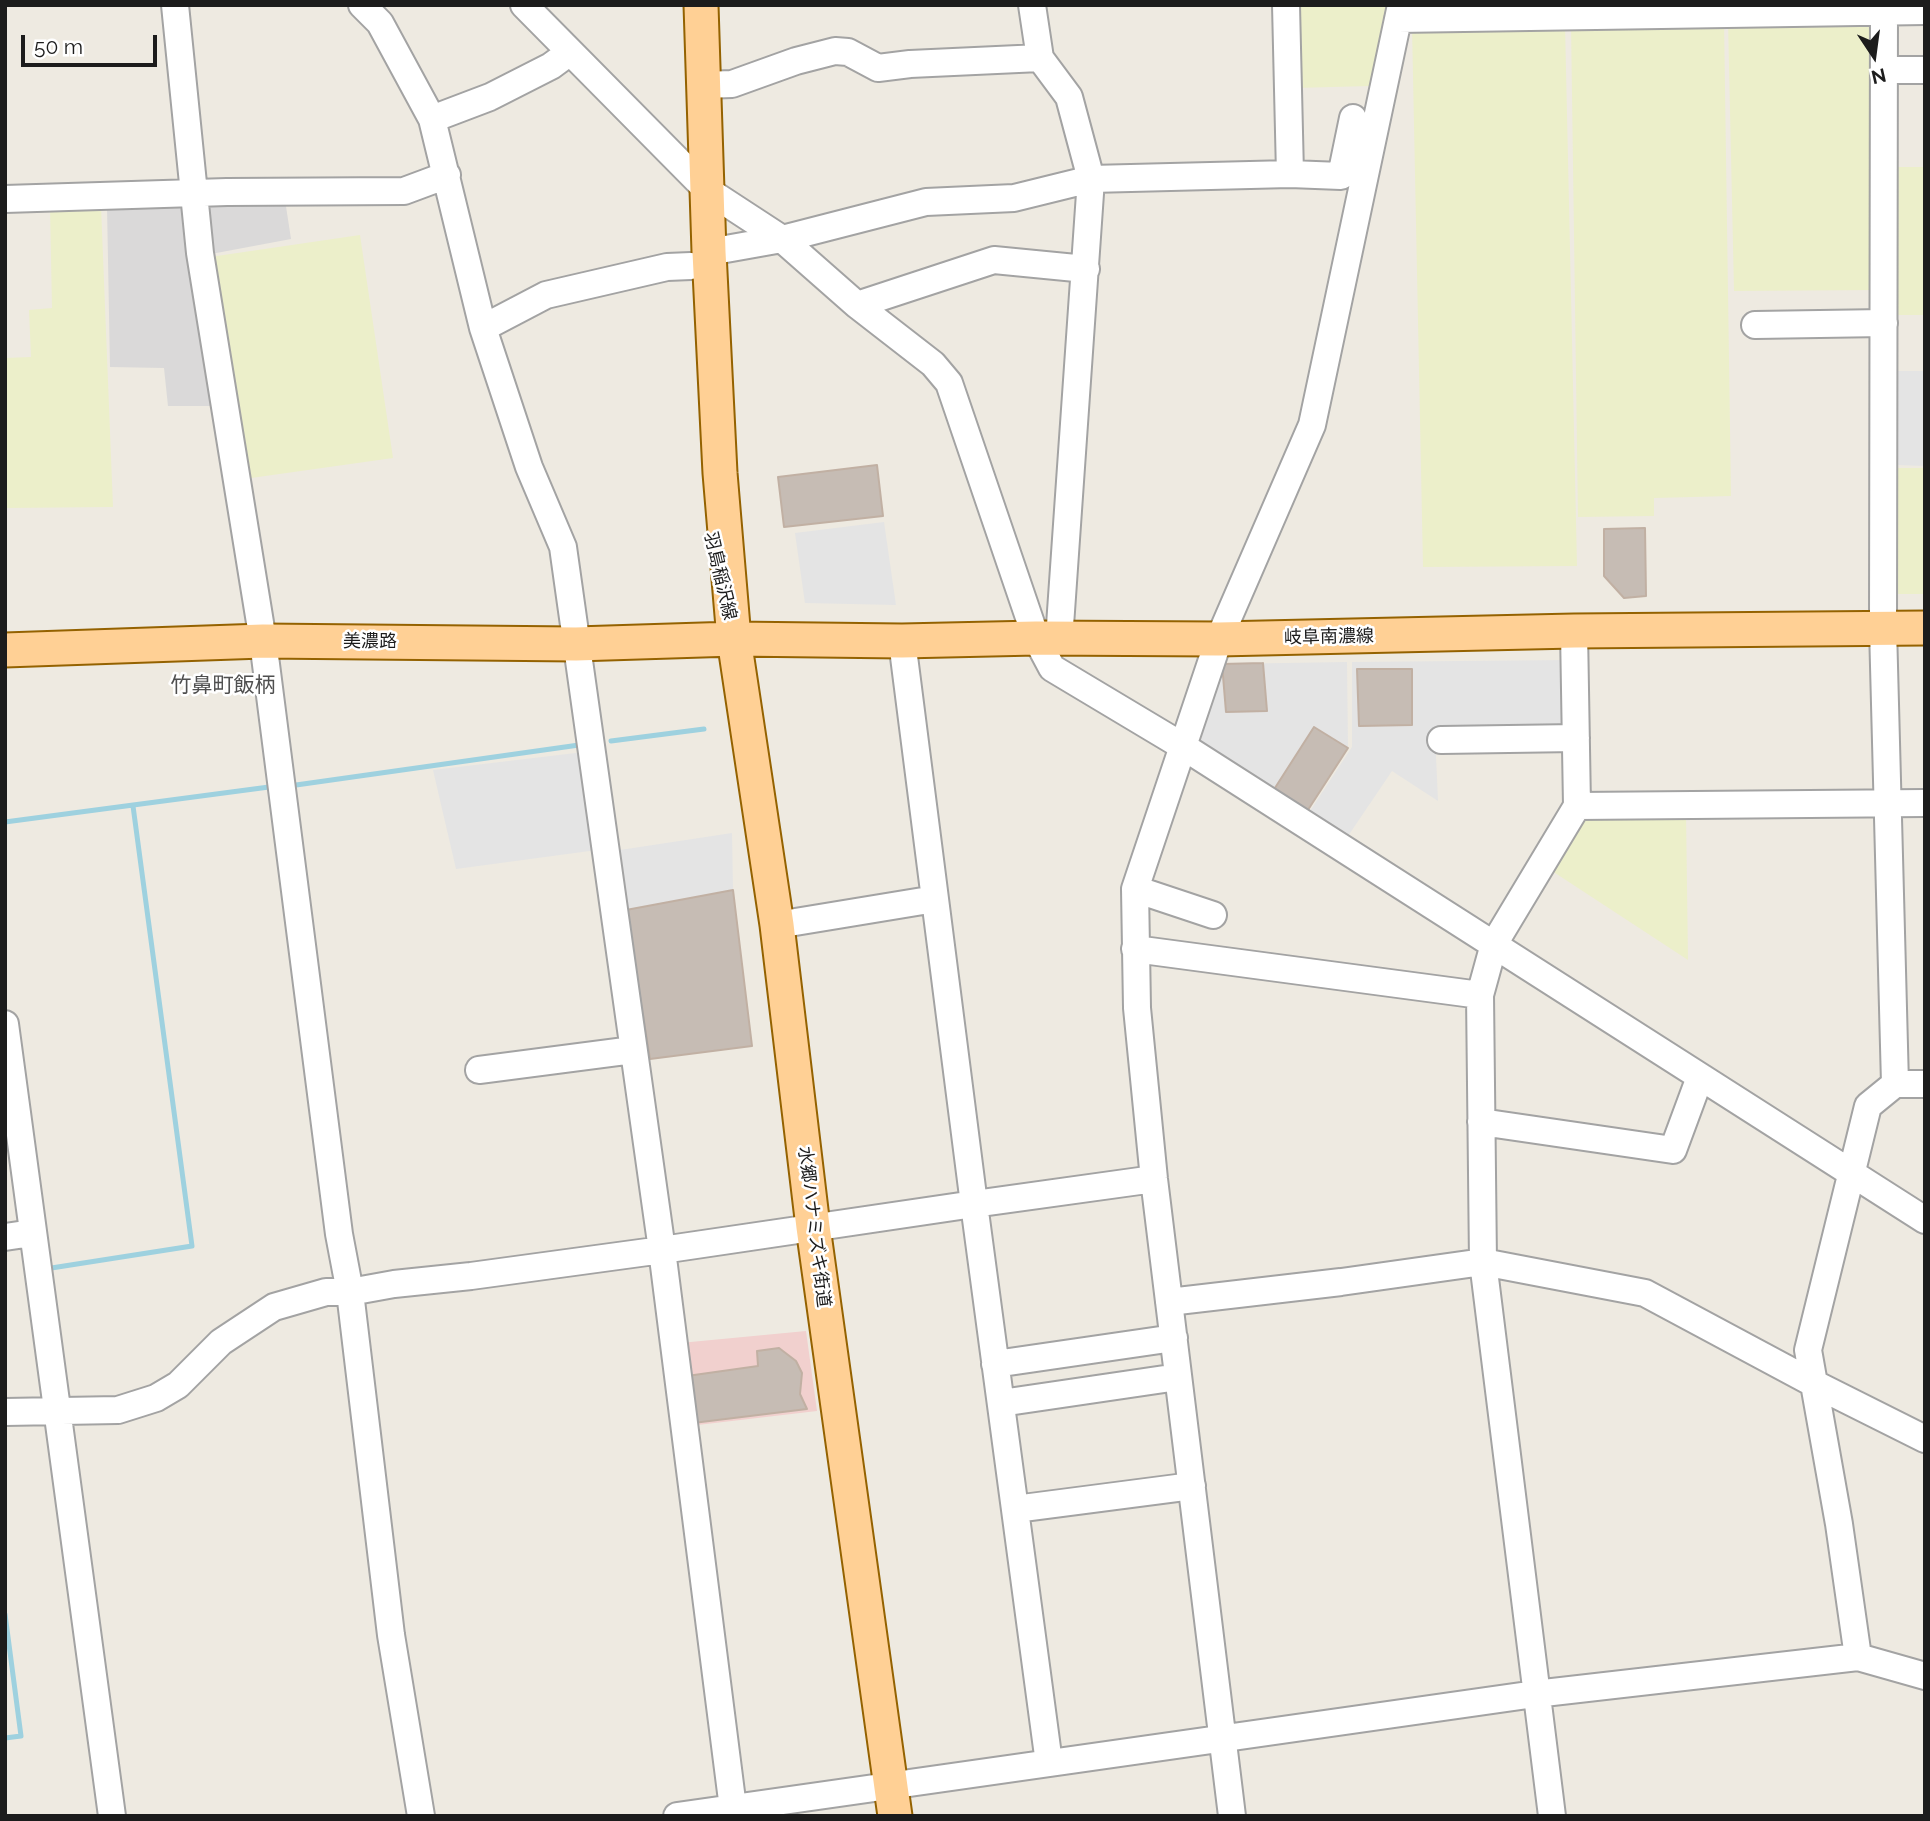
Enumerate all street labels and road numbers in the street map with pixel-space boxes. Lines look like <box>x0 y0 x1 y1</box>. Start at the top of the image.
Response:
street label: 羽島稲沢線 <box>699 530 741 622</box>
street label: 岐阜南濃線 <box>1284 625 1374 649</box>
street label: 美濃路 <box>343 631 397 653</box>
street label: 水郷ハナミズキ街道 <box>793 1145 835 1309</box>

